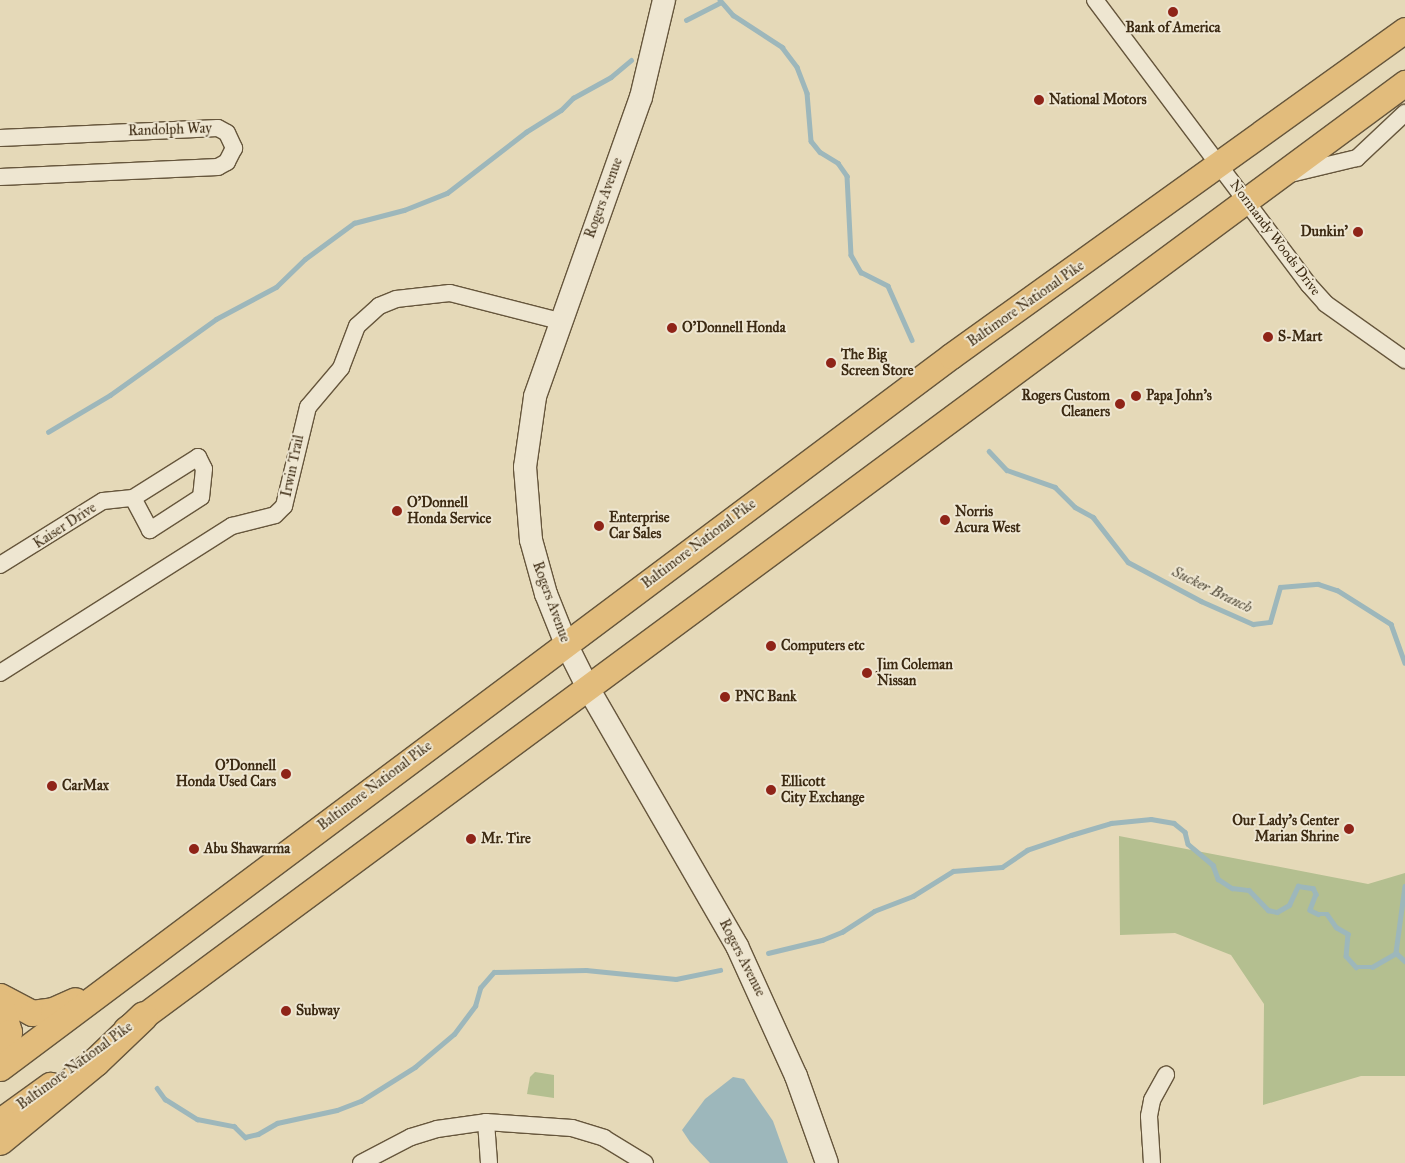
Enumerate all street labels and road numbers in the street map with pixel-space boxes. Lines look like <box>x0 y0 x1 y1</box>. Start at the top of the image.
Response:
street label: Randolph Way <box>128 120 212 140</box>
street label: Rogers Avenue <box>582 155 626 241</box>
street label: Normandy Woods Drive <box>1226 177 1324 299</box>
street label: Baltimore National Pike <box>965 257 1087 351</box>
street label: Irwin Trail <box>278 433 308 499</box>
street label: Baltimore National Pike <box>639 496 759 592</box>
street label: Kaiser Drive <box>31 500 99 552</box>
street label: Rogers Avenue <box>529 559 573 645</box>
street label: Baltimore National Pike <box>315 738 435 834</box>
street label: Rogers Avenue <box>715 916 769 1000</box>
street label: Baltimore National Pike <box>14 1019 136 1113</box>

